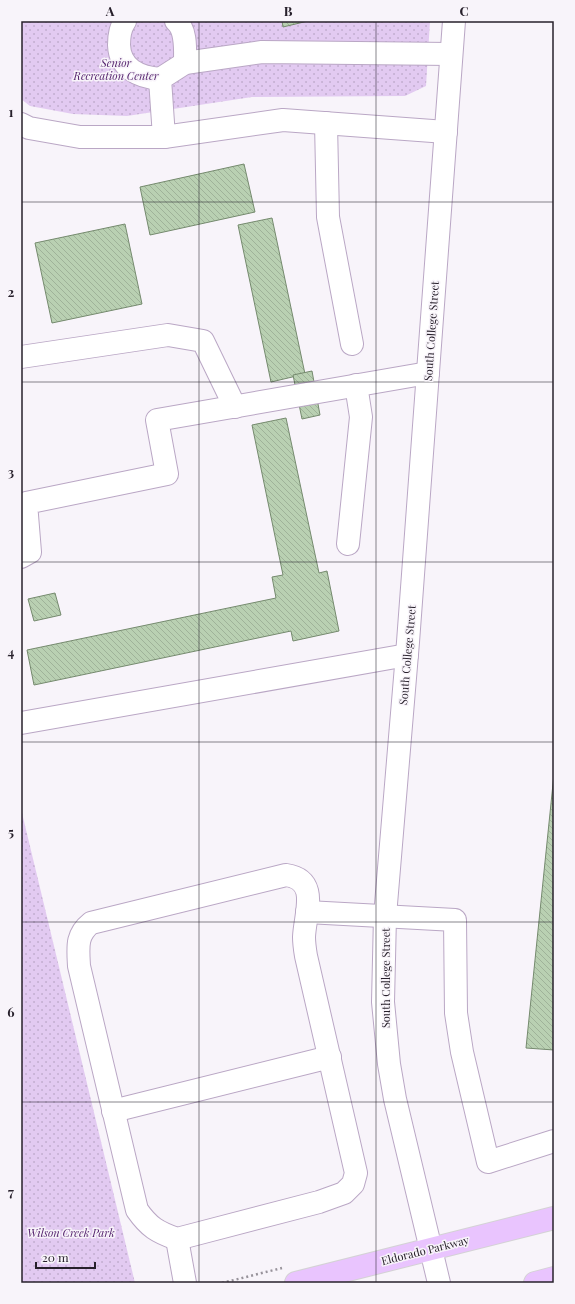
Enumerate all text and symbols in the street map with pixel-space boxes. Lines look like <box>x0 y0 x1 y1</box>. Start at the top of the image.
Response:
text: A <box>105 2 115 19</box>
text: B <box>284 2 293 19</box>
text: C <box>459 2 469 19</box>
park label: Senior Recreation Center <box>73 55 159 83</box>
text: 1 <box>9 103 14 120</box>
street label: South College Street <box>420 280 442 382</box>
text: 2 <box>8 283 15 300</box>
text: 3 <box>8 463 14 480</box>
street label: South College Street <box>395 604 419 706</box>
text: 4 <box>8 643 15 660</box>
text: 5 <box>8 823 14 840</box>
street label: South College Street <box>378 928 393 1028</box>
text: 6 <box>7 1003 15 1020</box>
text: 7 <box>8 1183 14 1200</box>
park label: Wilson Creek Park <box>27 1225 115 1240</box>
street label: Eldorado Parkway <box>380 1232 471 1268</box>
scale bar <box>36 1244 95 1270</box>
text: 20 m <box>42 1249 69 1265</box>

